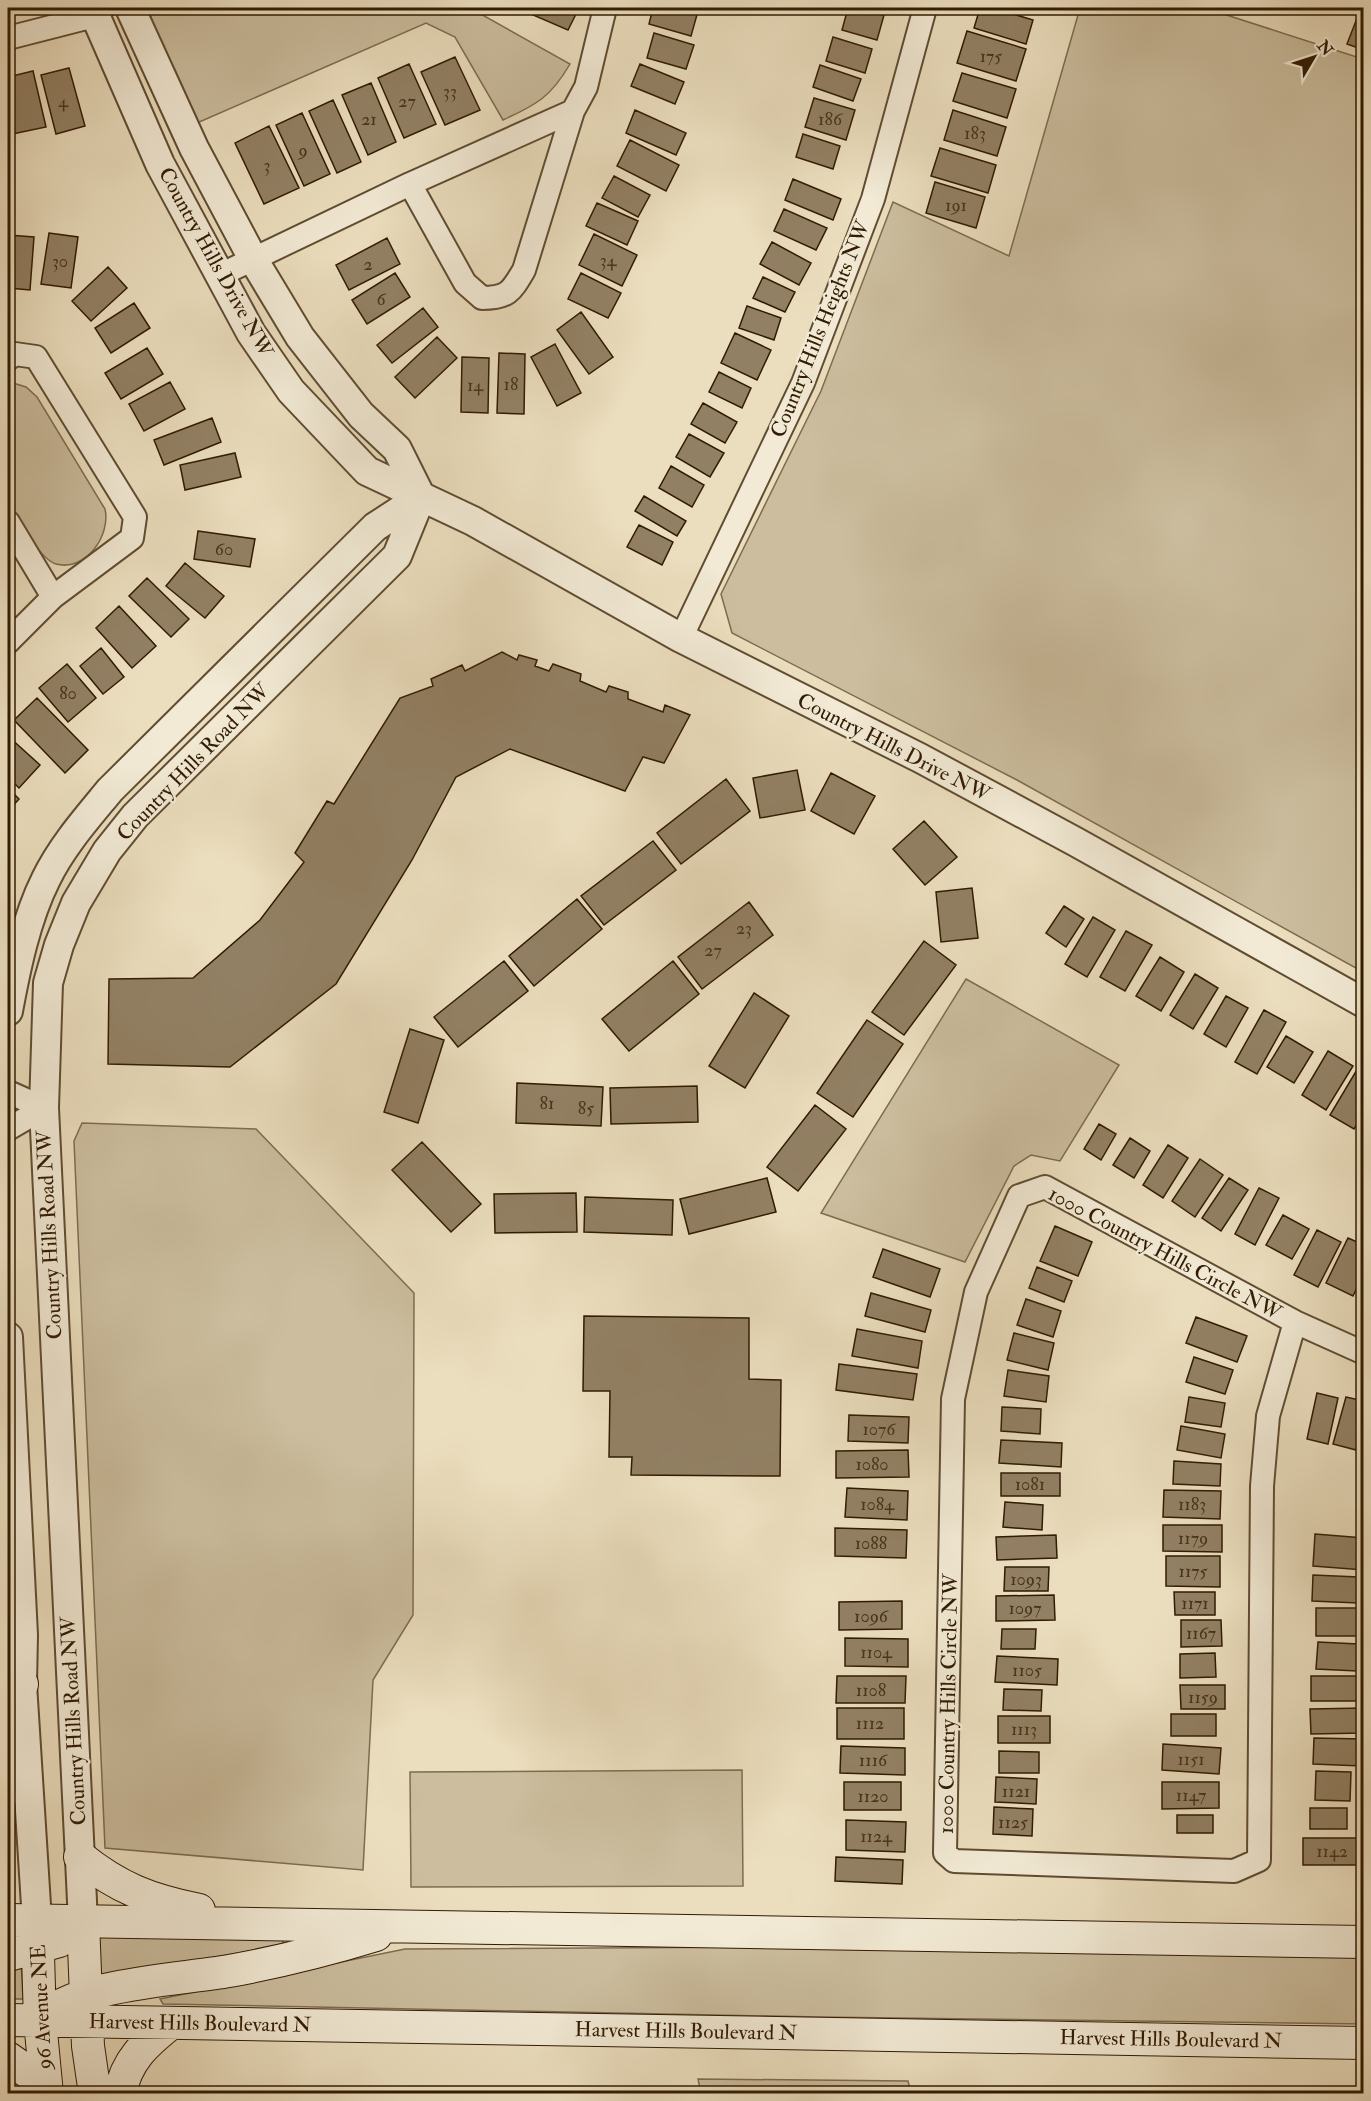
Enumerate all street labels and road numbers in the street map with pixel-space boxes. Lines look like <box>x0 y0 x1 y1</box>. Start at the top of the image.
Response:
street label: Country Hills Drive NW <box>152 162 279 363</box>
street label: Country Hills Heights NW <box>765 216 877 442</box>
street label: Country Hills Road NW <box>111 677 276 847</box>
street label: Country Hills Drive NW <box>793 687 995 808</box>
street label: Country Hills Road NW <box>31 1129 68 1340</box>
street label: 1000 Country Hills Circle NW <box>1043 1180 1287 1327</box>
street label: 1000 Country Hills Circle NW <box>933 1573 964 1834</box>
street label: Country Hills Road NW <box>55 1615 92 1826</box>
street label: 96 Avenue NE <box>25 1944 58 2072</box>
street label: Harvest Hills Boulevard N <box>88 2008 312 2039</box>
street label: Harvest Hills Boulevard N <box>574 2016 798 2047</box>
street label: Harvest Hills Boulevard N <box>1059 2024 1283 2055</box>

